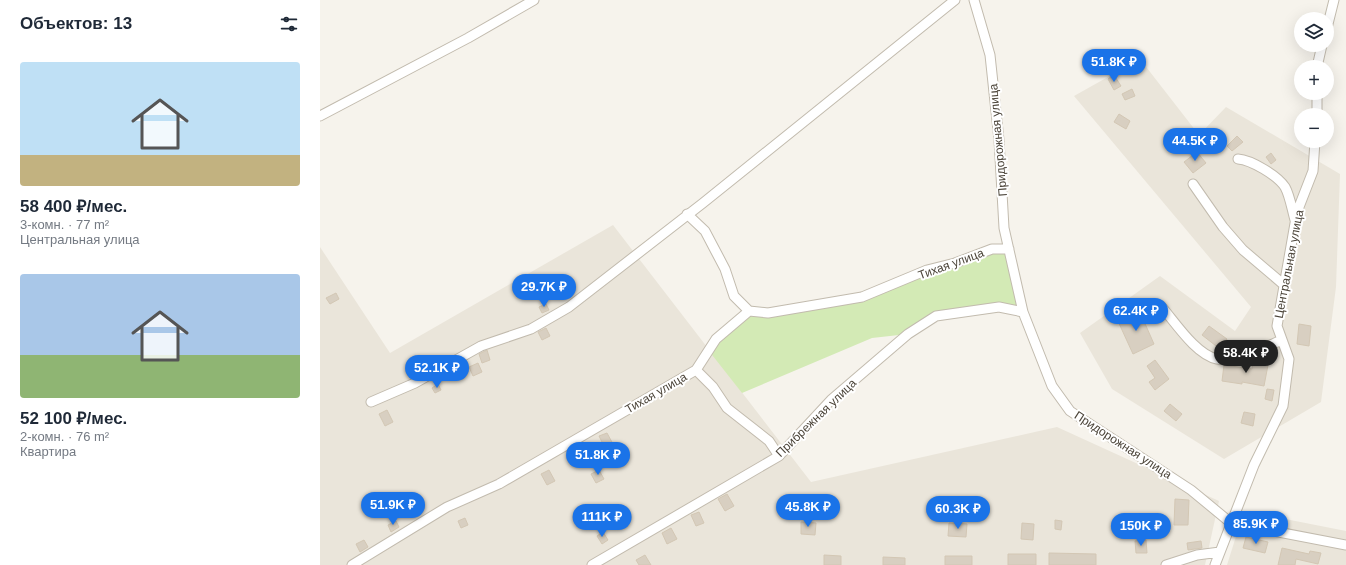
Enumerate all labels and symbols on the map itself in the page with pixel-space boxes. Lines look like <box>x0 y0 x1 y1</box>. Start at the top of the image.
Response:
pin: 51.8K ₽ <box>1077 49 1151 83</box>
street label: Придорожная улица <box>986 83 1010 197</box>
pin: 44.5K ₽ <box>1158 128 1232 162</box>
street label: Центральная улица <box>1272 208 1306 320</box>
street label: Тихая улица <box>916 246 986 282</box>
pin: 29.7K ₽ <box>507 274 581 308</box>
pin: 62.4K ₽ <box>1099 298 1173 332</box>
pin: 58.4K ₽ <box>1209 340 1283 374</box>
pin: 52.1K ₽ <box>400 355 474 389</box>
street label: Тихая улица <box>623 370 690 416</box>
street label: Прибрежная улица <box>773 376 859 460</box>
street label: Придорожная улица <box>1072 408 1174 482</box>
pin: 51.8K ₽ <box>561 442 635 476</box>
pin: 51.9K ₽ <box>356 492 430 526</box>
pin: 45.8K ₽ <box>771 494 845 528</box>
pin: 60.3K ₽ <box>921 496 995 530</box>
pin: 111K ₽ <box>569 504 635 538</box>
pin: 85.9K ₽ <box>1219 511 1293 545</box>
pin: 150K ₽ <box>1108 513 1174 547</box>

